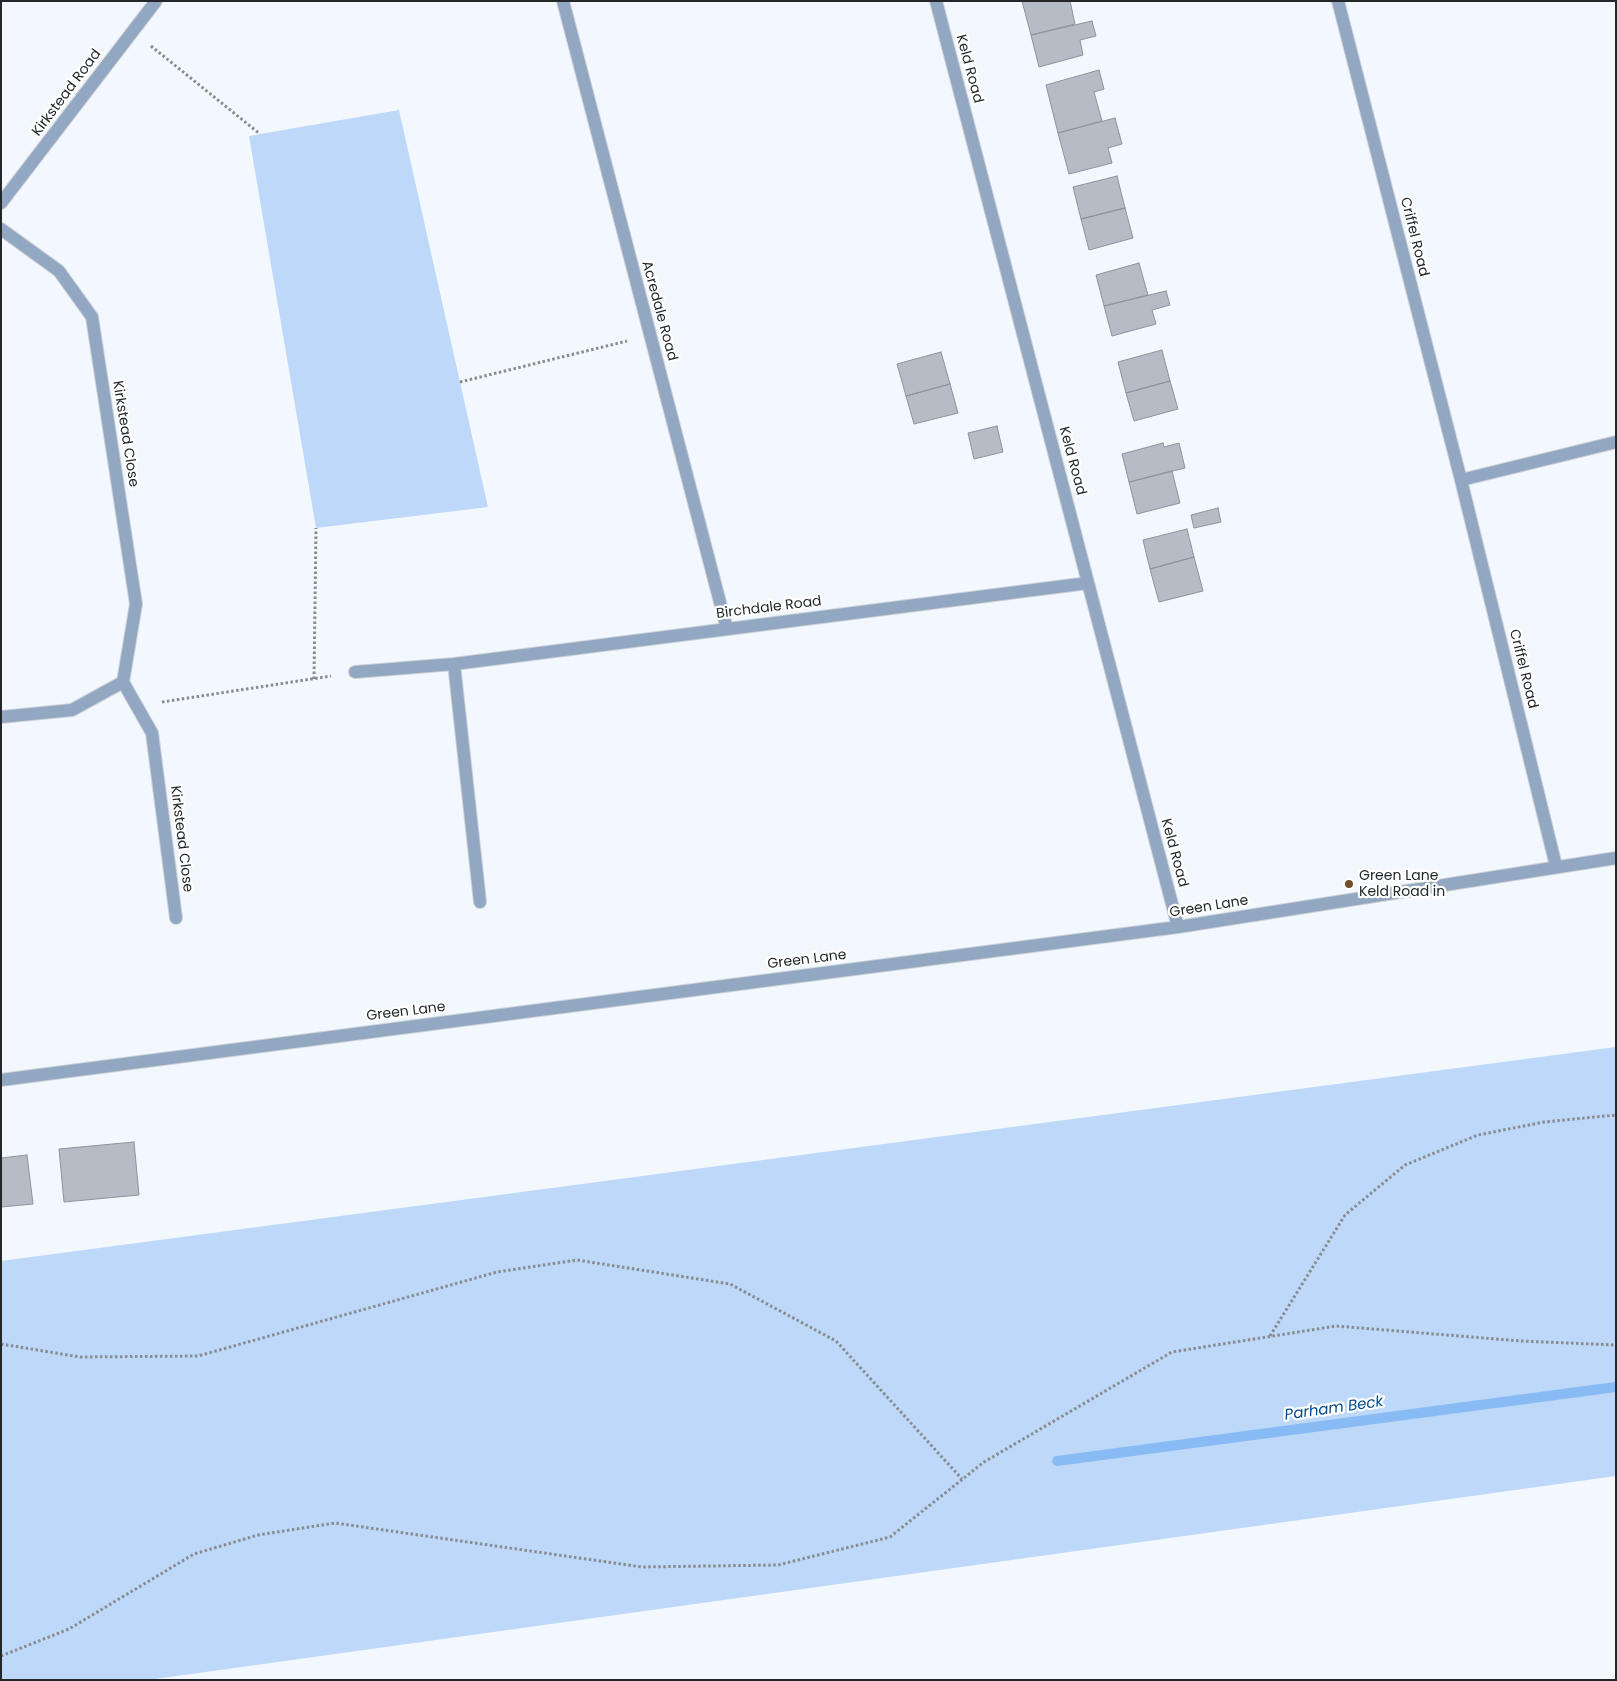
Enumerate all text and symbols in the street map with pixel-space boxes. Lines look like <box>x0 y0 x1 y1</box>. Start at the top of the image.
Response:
street label: Keld Road <box>952 33 986 105</box>
street label: Kirkstead Road <box>29 46 105 140</box>
street label: Criffel Road <box>1396 196 1432 278</box>
street label: Acredale Road <box>638 259 680 363</box>
street label: Kirkstead Close <box>108 380 142 488</box>
street label: Keld Road <box>1055 425 1089 497</box>
street label: Birchdale Road <box>715 593 823 623</box>
street label: Criffel Road <box>1505 628 1541 710</box>
street label: Kirkstead Close <box>166 785 196 893</box>
street label: Keld Road <box>1157 817 1191 889</box>
place label: Green Lane Keld Road in <box>1359 868 1445 900</box>
marker: Green Lane Keld Road in <box>1343 878 1355 890</box>
street label: Green Lane <box>1169 892 1249 922</box>
street label: Green Lane <box>767 947 847 973</box>
street label: Green Lane <box>366 999 446 1025</box>
water label: Parham Beck <box>1284 1393 1384 1425</box>

